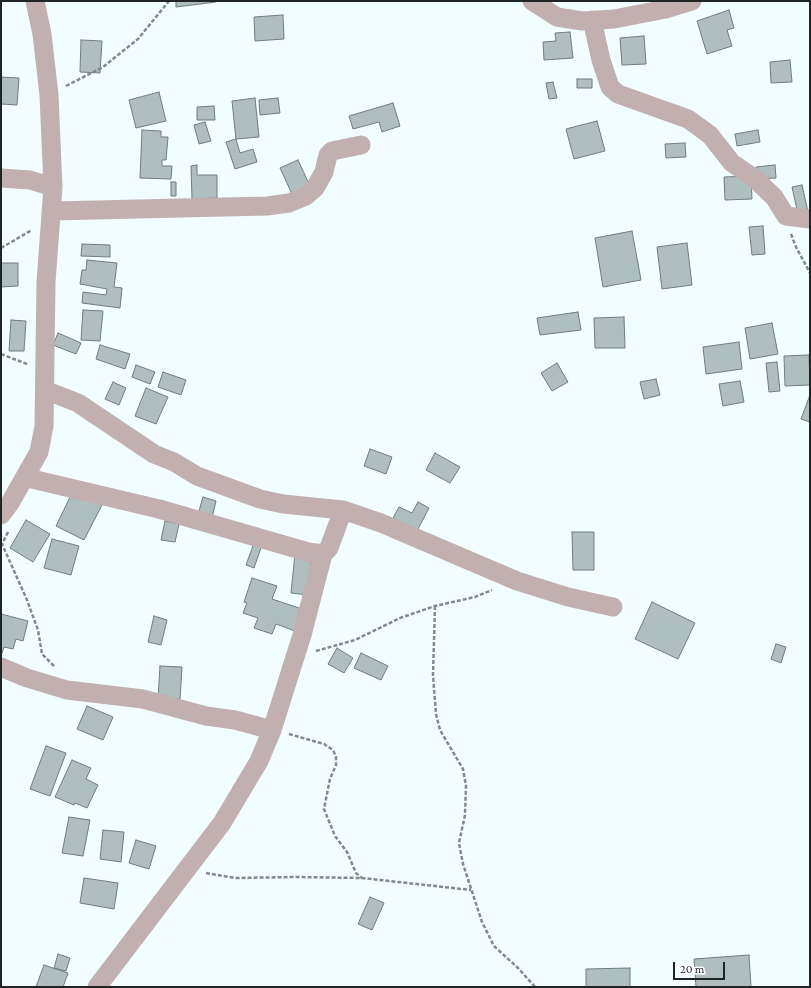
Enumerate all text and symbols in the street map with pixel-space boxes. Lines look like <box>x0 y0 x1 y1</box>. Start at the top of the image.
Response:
scale bar <box>675 954 727 980</box>
text: 20 m <box>680 962 704 976</box>

